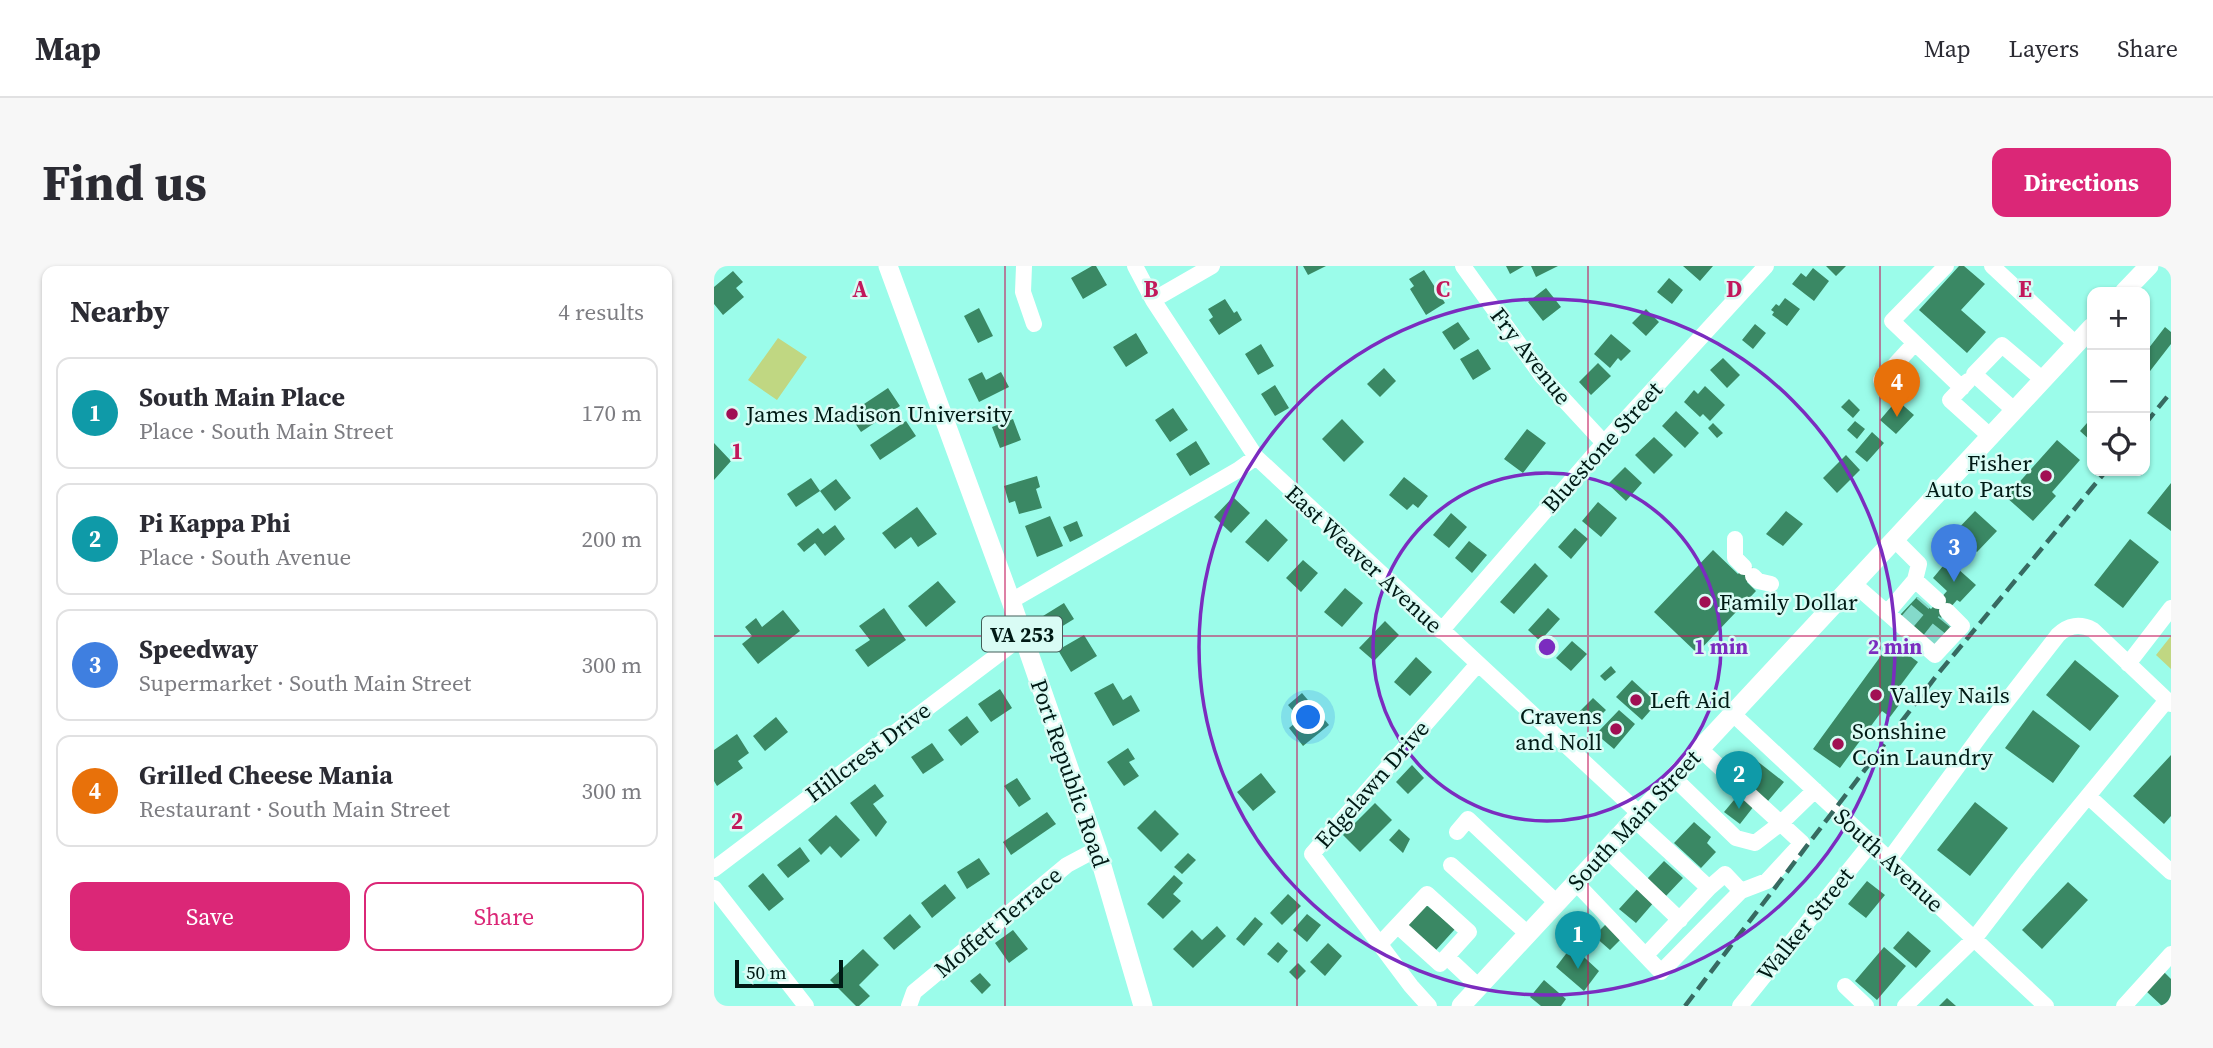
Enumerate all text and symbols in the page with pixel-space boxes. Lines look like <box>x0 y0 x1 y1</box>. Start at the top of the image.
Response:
text: Map <box>35 26 101 71</box>
text: Map <box>1924 32 1971 65</box>
text: Layers <box>2009 32 2079 65</box>
text: Share <box>2117 32 2178 65</box>
button: Directions <box>1992 148 2171 217</box>
text: Find us <box>42 149 207 216</box>
text: A <box>852 273 868 305</box>
text: B <box>1144 273 1159 305</box>
text: C <box>1436 273 1450 305</box>
text: D <box>1726 273 1742 305</box>
text: E <box>2018 273 2032 305</box>
map controls <box>2087 287 2150 476</box>
button: + <box>2087 287 2150 350</box>
text: Nearby <box>70 291 169 332</box>
text: 4 results <box>558 296 644 328</box>
street label: Fry Avenue <box>1483 301 1579 411</box>
button: − <box>2087 350 2150 413</box>
pin: 4 <box>1874 359 1920 417</box>
street label: Bluestone Street <box>1534 374 1670 520</box>
text: South Main Place <box>139 379 345 415</box>
text: 1 <box>89 397 101 429</box>
text: 170 m <box>581 397 642 429</box>
place label: James Madison University <box>745 398 1012 430</box>
marker: James Madison University <box>724 406 740 422</box>
button: locate <box>2087 413 2150 476</box>
text: Place · South Main Street <box>139 415 393 447</box>
text: 1 <box>731 435 743 467</box>
place label: Fisher Auto Parts <box>1926 447 2032 505</box>
marker: Fisher Auto Parts <box>2038 468 2054 484</box>
street label: East Weaver Avenue <box>1278 478 1450 640</box>
text: Pi Kappa Phi <box>139 505 290 541</box>
text: 2 <box>89 523 101 555</box>
text: 200 m <box>581 523 642 555</box>
pin: 3 <box>1931 524 1977 582</box>
text: Place · South Avenue <box>139 541 351 573</box>
place label: Family Dollar <box>1719 586 1858 618</box>
marker: Family Dollar <box>1697 594 1713 610</box>
road number: VA 253 <box>982 616 1062 652</box>
text: Speedway <box>139 631 258 667</box>
text: 1 min <box>1694 632 1748 661</box>
text: 2 min <box>1868 632 1922 661</box>
centre of rings <box>1535 635 1559 659</box>
text: 3 <box>89 649 101 681</box>
text: 300 m <box>581 649 642 681</box>
text: Supermarket · South Main Street <box>139 667 471 699</box>
street label: Port Republic Road <box>1023 675 1117 871</box>
place label: Valley Nails <box>1890 679 2010 711</box>
place label: Left Aid <box>1650 684 1731 716</box>
marker: Valley Nails <box>1868 687 1884 703</box>
marker: Left Aid <box>1628 692 1644 708</box>
street label: Hillcrest Drive <box>799 694 937 810</box>
your location <box>1291 700 1325 734</box>
place label: Cravens and Noll <box>1515 700 1602 758</box>
street label: Edgelawn Drive <box>1307 713 1437 855</box>
place label: Sonshine Coin Laundry <box>1852 715 1993 773</box>
marker: Cravens and Noll <box>1608 721 1624 737</box>
marker: Sonshine Coin Laundry <box>1830 736 1846 752</box>
street label: South Main Street <box>1560 742 1708 897</box>
pin: 2 <box>1716 751 1762 809</box>
text: Grilled Cheese Mania <box>139 757 393 793</box>
text: 4 <box>89 775 101 807</box>
text: 300 m <box>581 775 642 807</box>
text: Restaurant · South Main Street <box>139 793 450 825</box>
street label: South Avenue <box>1827 801 1951 919</box>
text: 2 <box>731 805 743 837</box>
street label: Moffett Terrace <box>927 859 1069 985</box>
street label: Walker Street <box>1749 860 1861 987</box>
button: Save <box>70 882 350 951</box>
button: Share <box>364 882 644 951</box>
pin: 1 <box>1555 911 1601 969</box>
scale bar <box>735 957 844 989</box>
text: 50 m <box>746 959 787 985</box>

